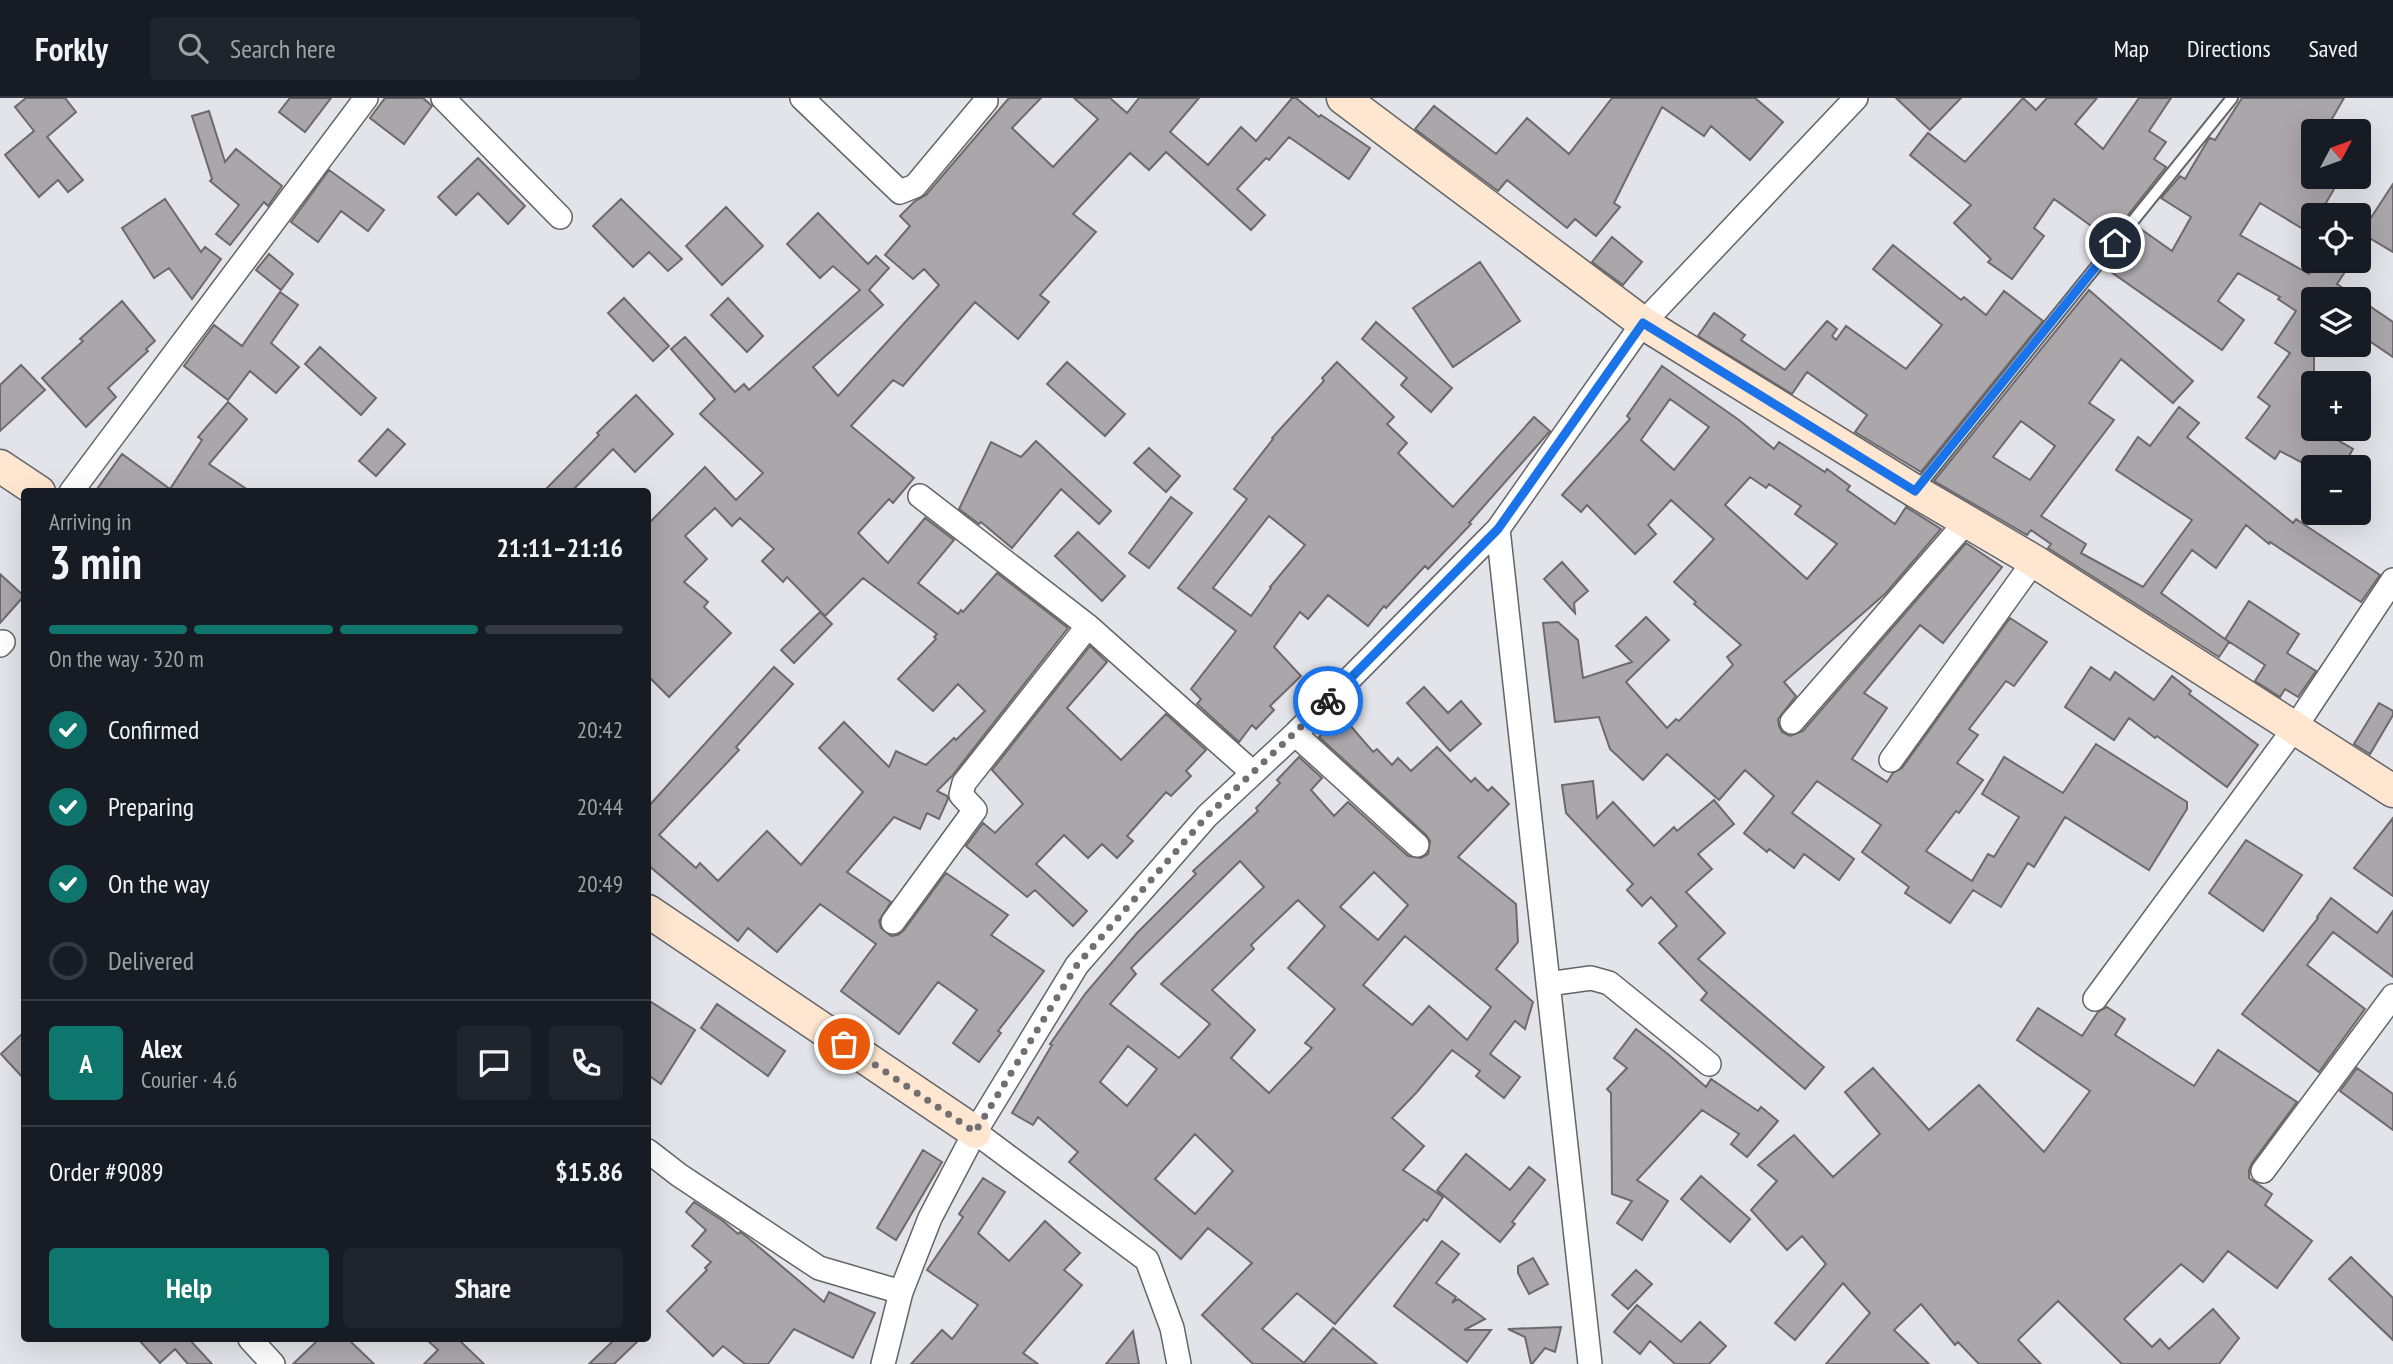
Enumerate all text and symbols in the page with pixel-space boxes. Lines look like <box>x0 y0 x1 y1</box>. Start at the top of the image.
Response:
search box <box>150 17 640 80</box>
text: Forkly <box>35 27 108 70</box>
icon: search <box>174 29 212 67</box>
text: Search here <box>230 32 336 65</box>
text: Map <box>2114 33 2149 64</box>
text: Directions <box>2187 33 2271 64</box>
text: Saved <box>2309 33 2358 64</box>
north arrow <box>2301 119 2371 189</box>
map controls <box>2301 119 2371 525</box>
button: locate <box>2301 203 2371 273</box>
pin <box>2085 213 2145 273</box>
icon: home <box>2096 224 2134 262</box>
button: layers <box>2301 287 2371 357</box>
button: + <box>2301 371 2371 441</box>
button: − <box>2301 455 2371 525</box>
text: Arriving in <box>49 507 131 536</box>
text: 21:11–21:16 <box>496 531 623 564</box>
text: 3 min <box>49 532 142 592</box>
text: On the way · 320 m <box>49 644 204 673</box>
courier <box>1293 666 1363 736</box>
icon: bike <box>1309 682 1347 720</box>
icon: check <box>49 711 87 749</box>
text: Confirmed <box>108 713 199 746</box>
text: 20:42 <box>577 715 623 744</box>
icon: check <box>49 788 87 826</box>
text: Preparing <box>108 790 194 823</box>
text: 20:44 <box>577 792 623 821</box>
icon: check <box>49 865 87 903</box>
text: On the way <box>108 867 210 900</box>
text: 20:49 <box>577 869 623 898</box>
text: Delivered <box>108 944 194 977</box>
pin <box>814 1014 874 1074</box>
icon: bag <box>825 1025 863 1063</box>
button: chat <box>457 1026 531 1100</box>
button: phone <box>549 1026 623 1100</box>
text: Alex <box>141 1032 182 1065</box>
text: A <box>79 1047 93 1080</box>
text: Courier · 4.6 <box>141 1065 237 1094</box>
text: Order #9089 <box>49 1155 164 1188</box>
text: $15.86 <box>555 1155 623 1188</box>
button: Help <box>49 1248 329 1328</box>
button: Share <box>343 1248 623 1328</box>

